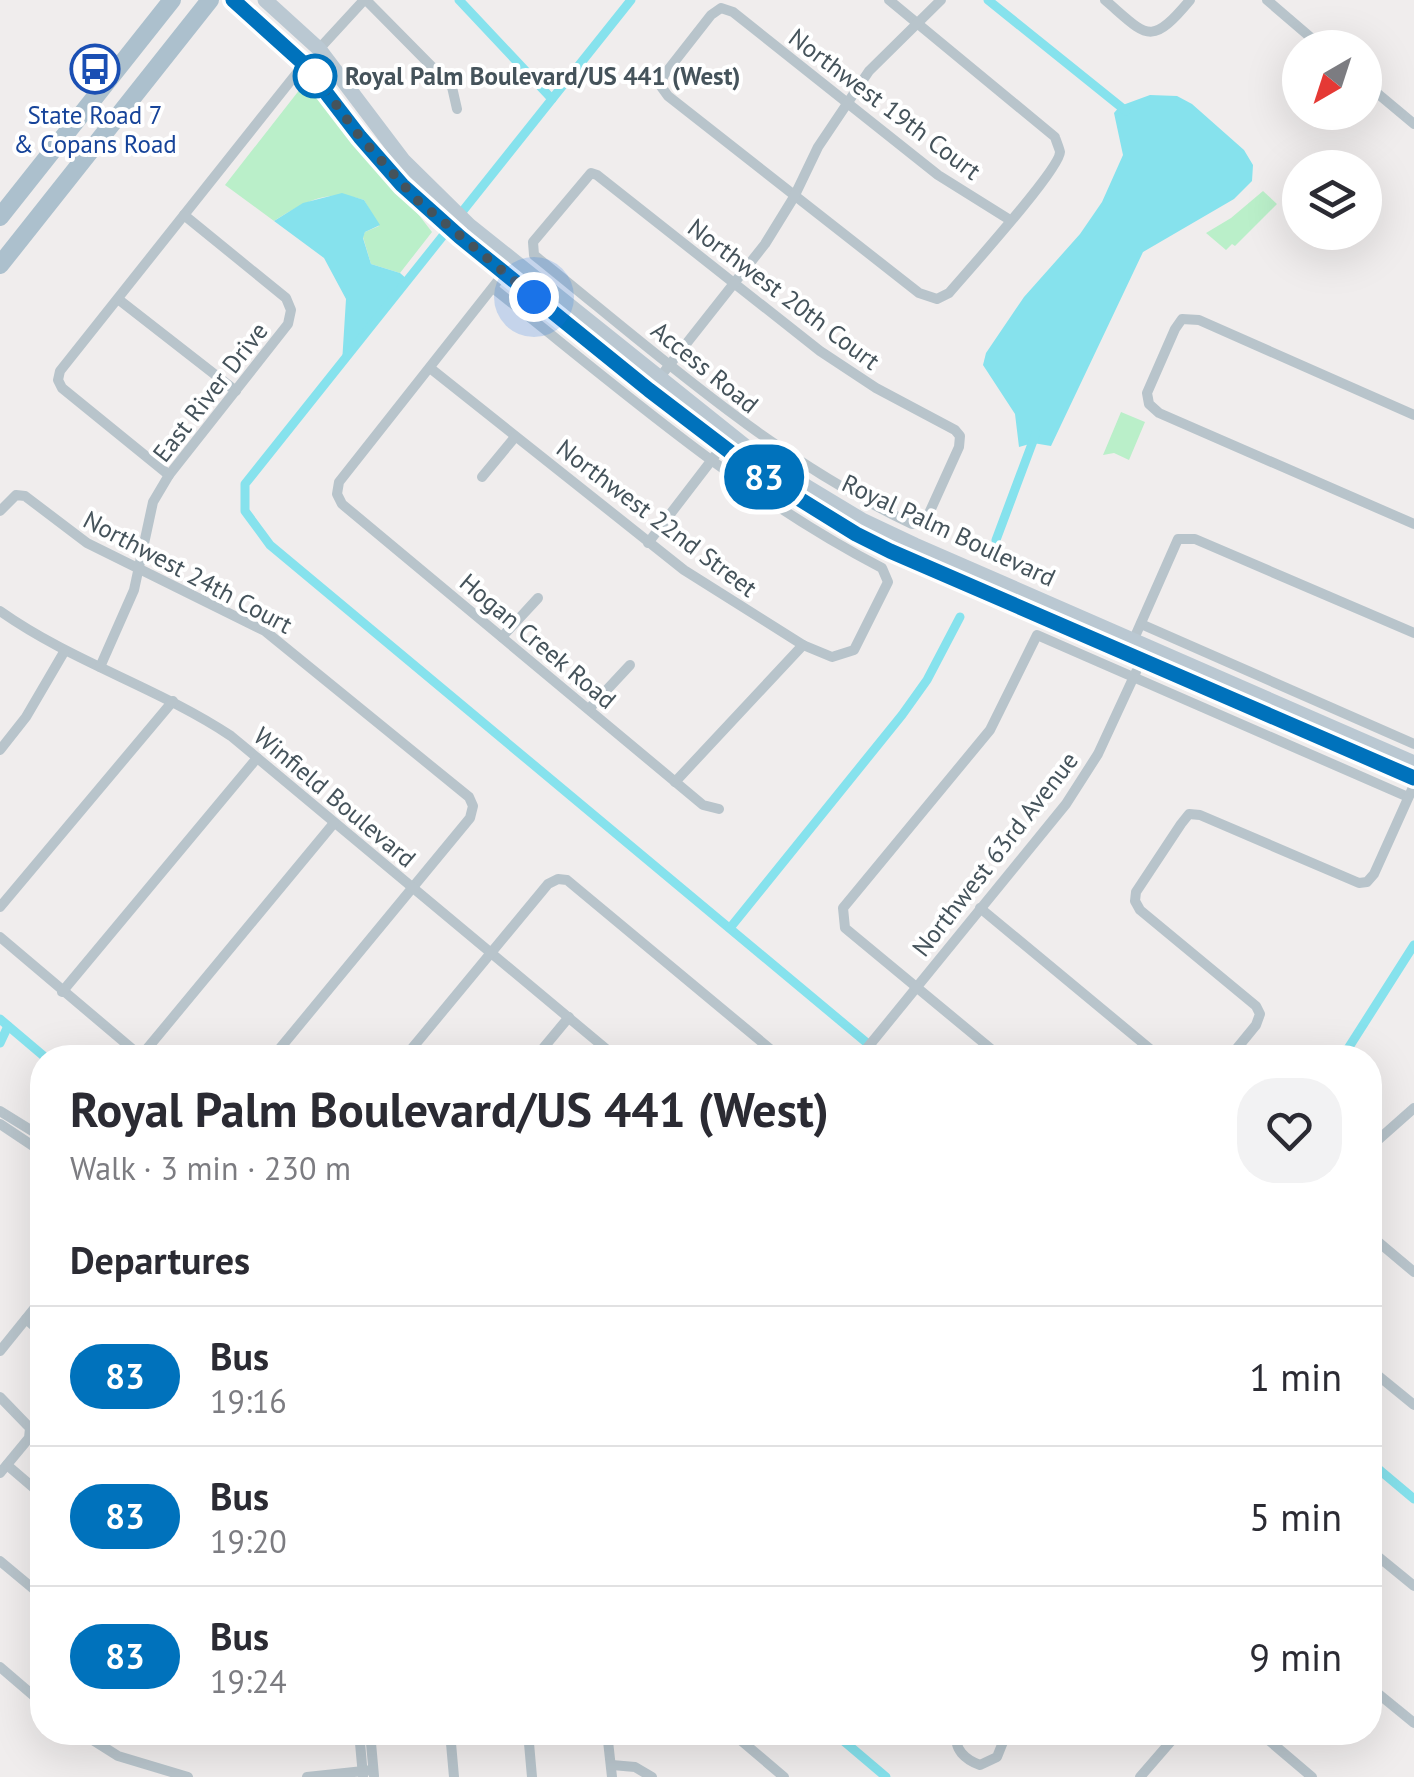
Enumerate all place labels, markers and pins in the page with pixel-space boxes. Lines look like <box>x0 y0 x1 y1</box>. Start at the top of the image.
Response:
bus stop icon: State Road 7 & Copans Road <box>69 43 121 95</box>
marker: Royal Palm Boulevard/US 441 (West) <box>294 55 336 97</box>
place label: Royal Palm Boulevard/US 441 (West) <box>345 60 740 92</box>
place label: State Road 7 & Copans Road <box>13 99 177 160</box>

